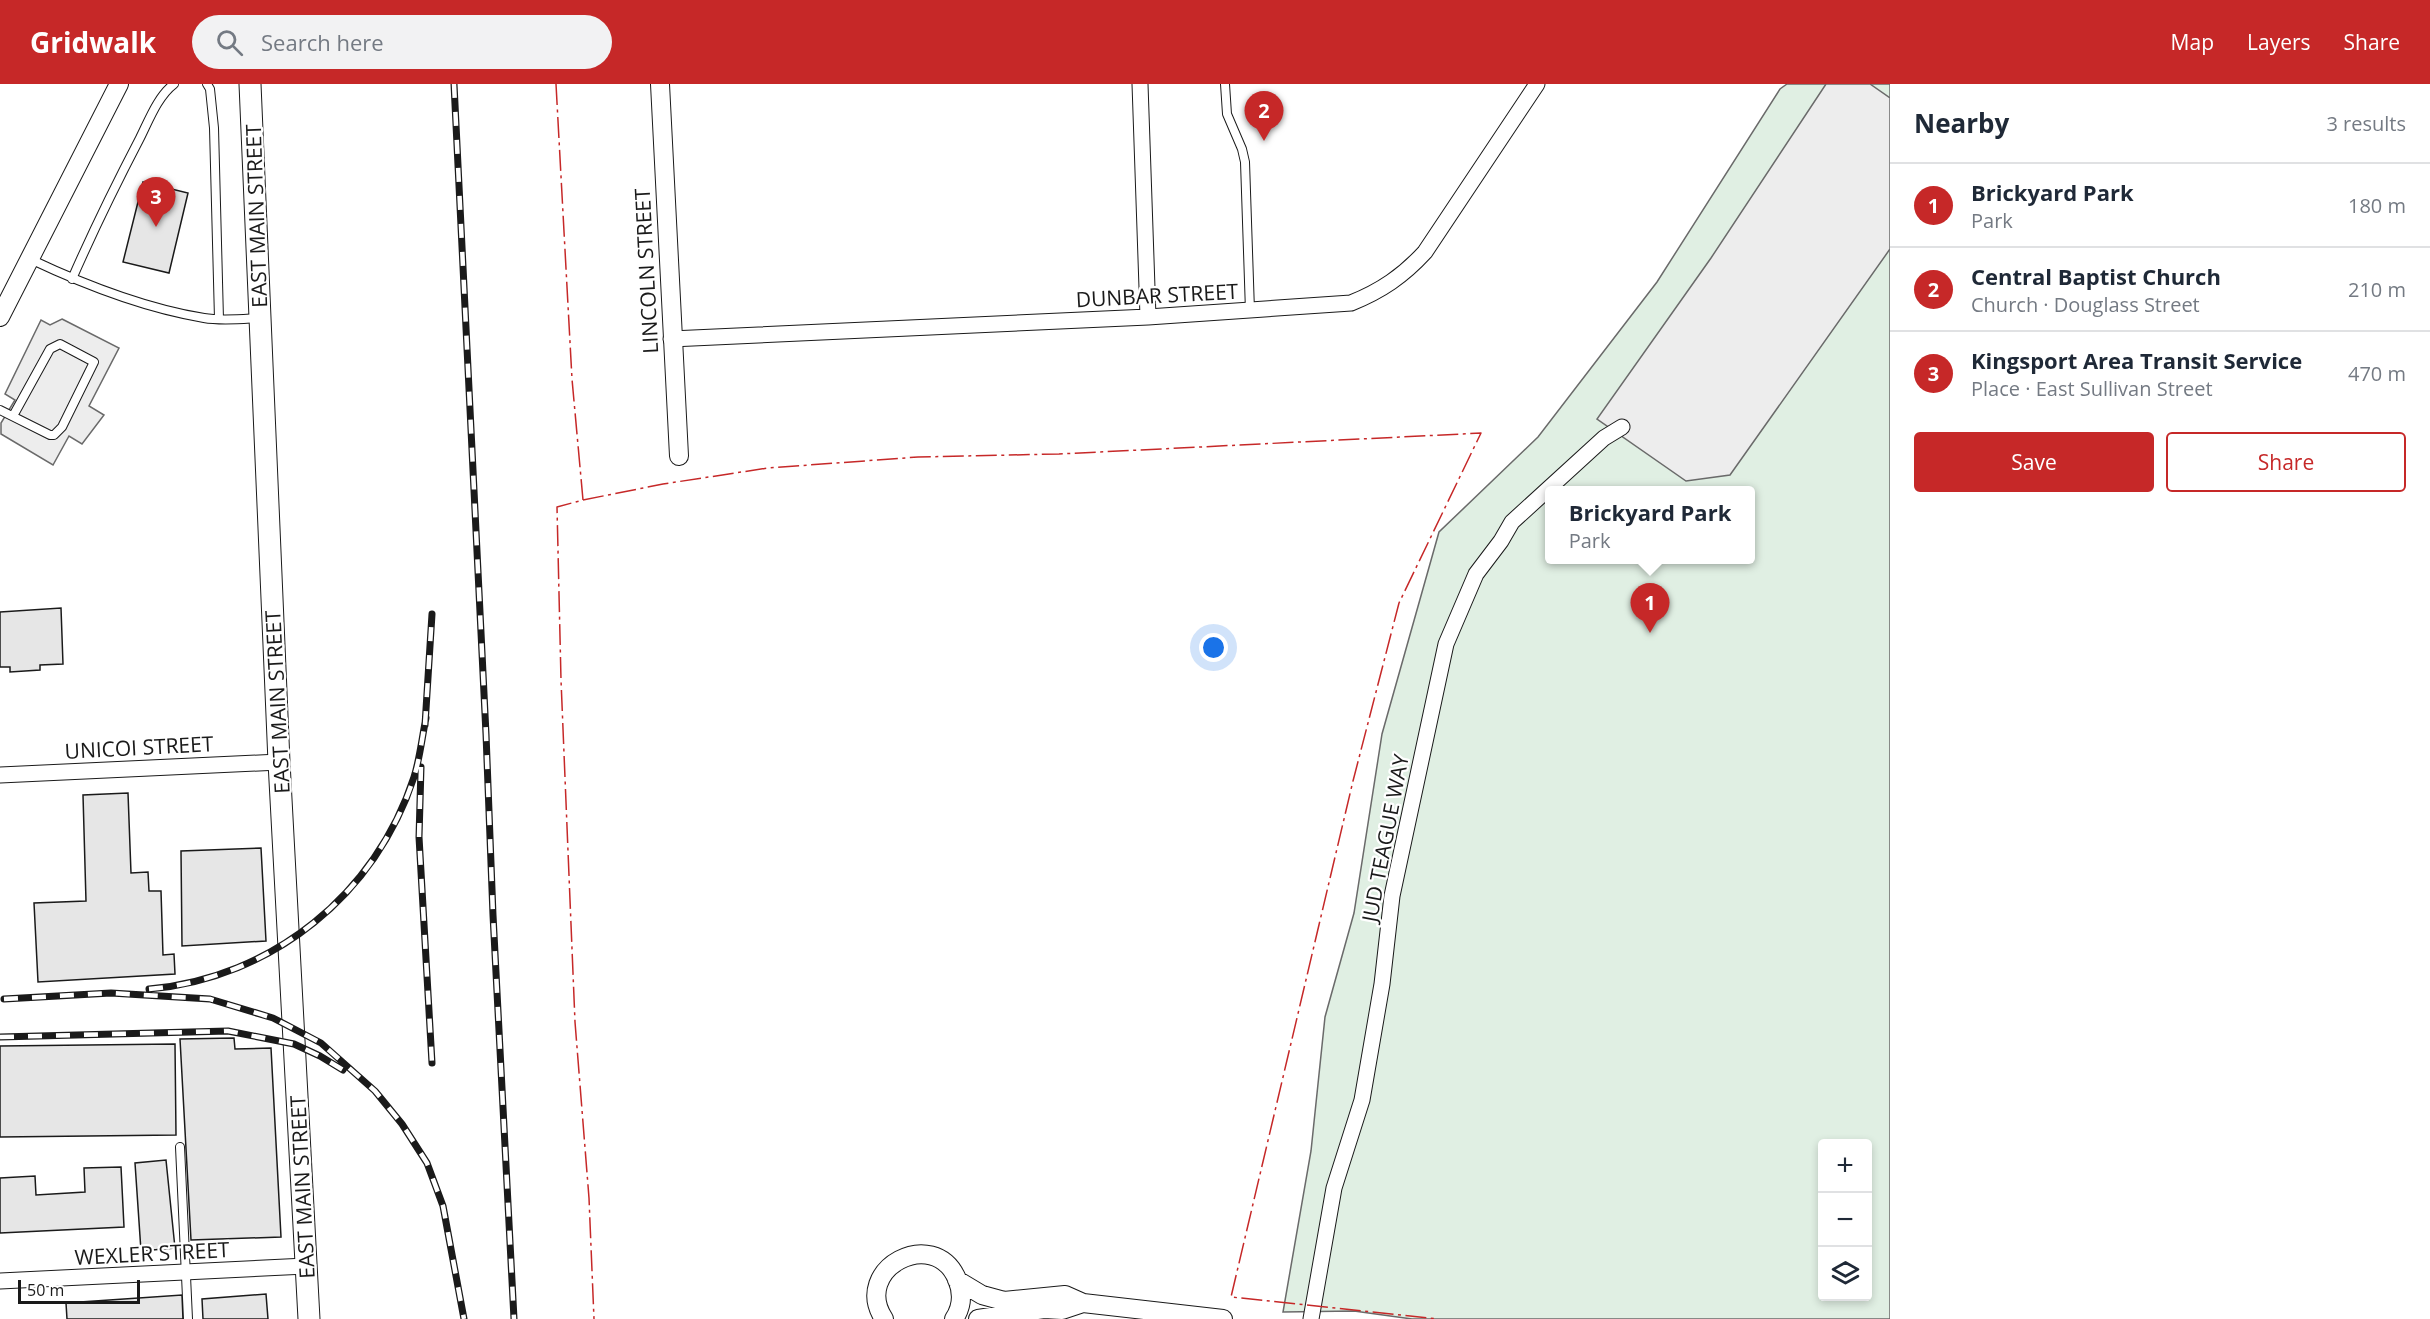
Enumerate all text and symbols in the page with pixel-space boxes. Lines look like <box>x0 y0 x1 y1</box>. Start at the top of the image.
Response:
search box <box>192 15 612 69</box>
text: Gridwalk <box>30 23 156 61</box>
icon: search <box>213 26 246 59</box>
text: Search here <box>261 27 384 57</box>
text: Map <box>2171 28 2214 56</box>
text: Layers <box>2247 28 2311 56</box>
text: Share <box>2344 28 2400 56</box>
pin: 2 <box>1244 92 1284 141</box>
text: Nearby <box>1914 105 2009 141</box>
text: 3 results <box>2326 110 2406 137</box>
street label: EAST MAIN STREET <box>239 123 273 308</box>
text: Brickyard Park <box>1971 177 2134 207</box>
pin: 3 <box>136 178 176 227</box>
street label: LINCOLN STREET <box>628 187 664 354</box>
text: 1 <box>1928 192 1939 219</box>
text: 180 m <box>2348 192 2406 219</box>
text: Park <box>1971 207 2013 234</box>
text: Central Baptist Church <box>1971 261 2221 291</box>
text: 2 <box>1928 276 1939 303</box>
text: 210 m <box>2348 276 2406 303</box>
street label: DUNBAR STREET <box>1075 277 1239 313</box>
text: Church · Douglass Street <box>1971 291 2200 318</box>
text: Kingsport Area Transit Service <box>1971 345 2302 375</box>
text: 3 <box>1928 360 1939 387</box>
text: 470 m <box>2348 360 2406 387</box>
text: Place · East Sullivan Street <box>1971 375 2213 402</box>
button: Save <box>1914 432 2154 492</box>
button: Share <box>2166 432 2406 492</box>
popup <box>1545 486 1755 564</box>
text: Brickyard Park <box>1569 497 1731 527</box>
text: Park <box>1569 527 1611 554</box>
pin: 1 <box>1630 584 1670 633</box>
street label: EAST MAIN STREET <box>258 609 296 794</box>
your location <box>1199 633 1228 662</box>
street label: UNICOI STREET <box>64 729 214 765</box>
street label: JUD TEAGUE WAY <box>1355 752 1415 926</box>
street label: EAST MAIN STREET <box>283 1094 321 1279</box>
map controls <box>1818 1139 1872 1301</box>
button: + <box>1818 1139 1872 1193</box>
button: − <box>1818 1193 1872 1247</box>
street label: WEXLER STREET <box>74 1235 231 1271</box>
button: layers <box>1818 1247 1872 1301</box>
scale bar <box>18 1277 140 1304</box>
text: 50 m <box>27 1279 64 1301</box>

